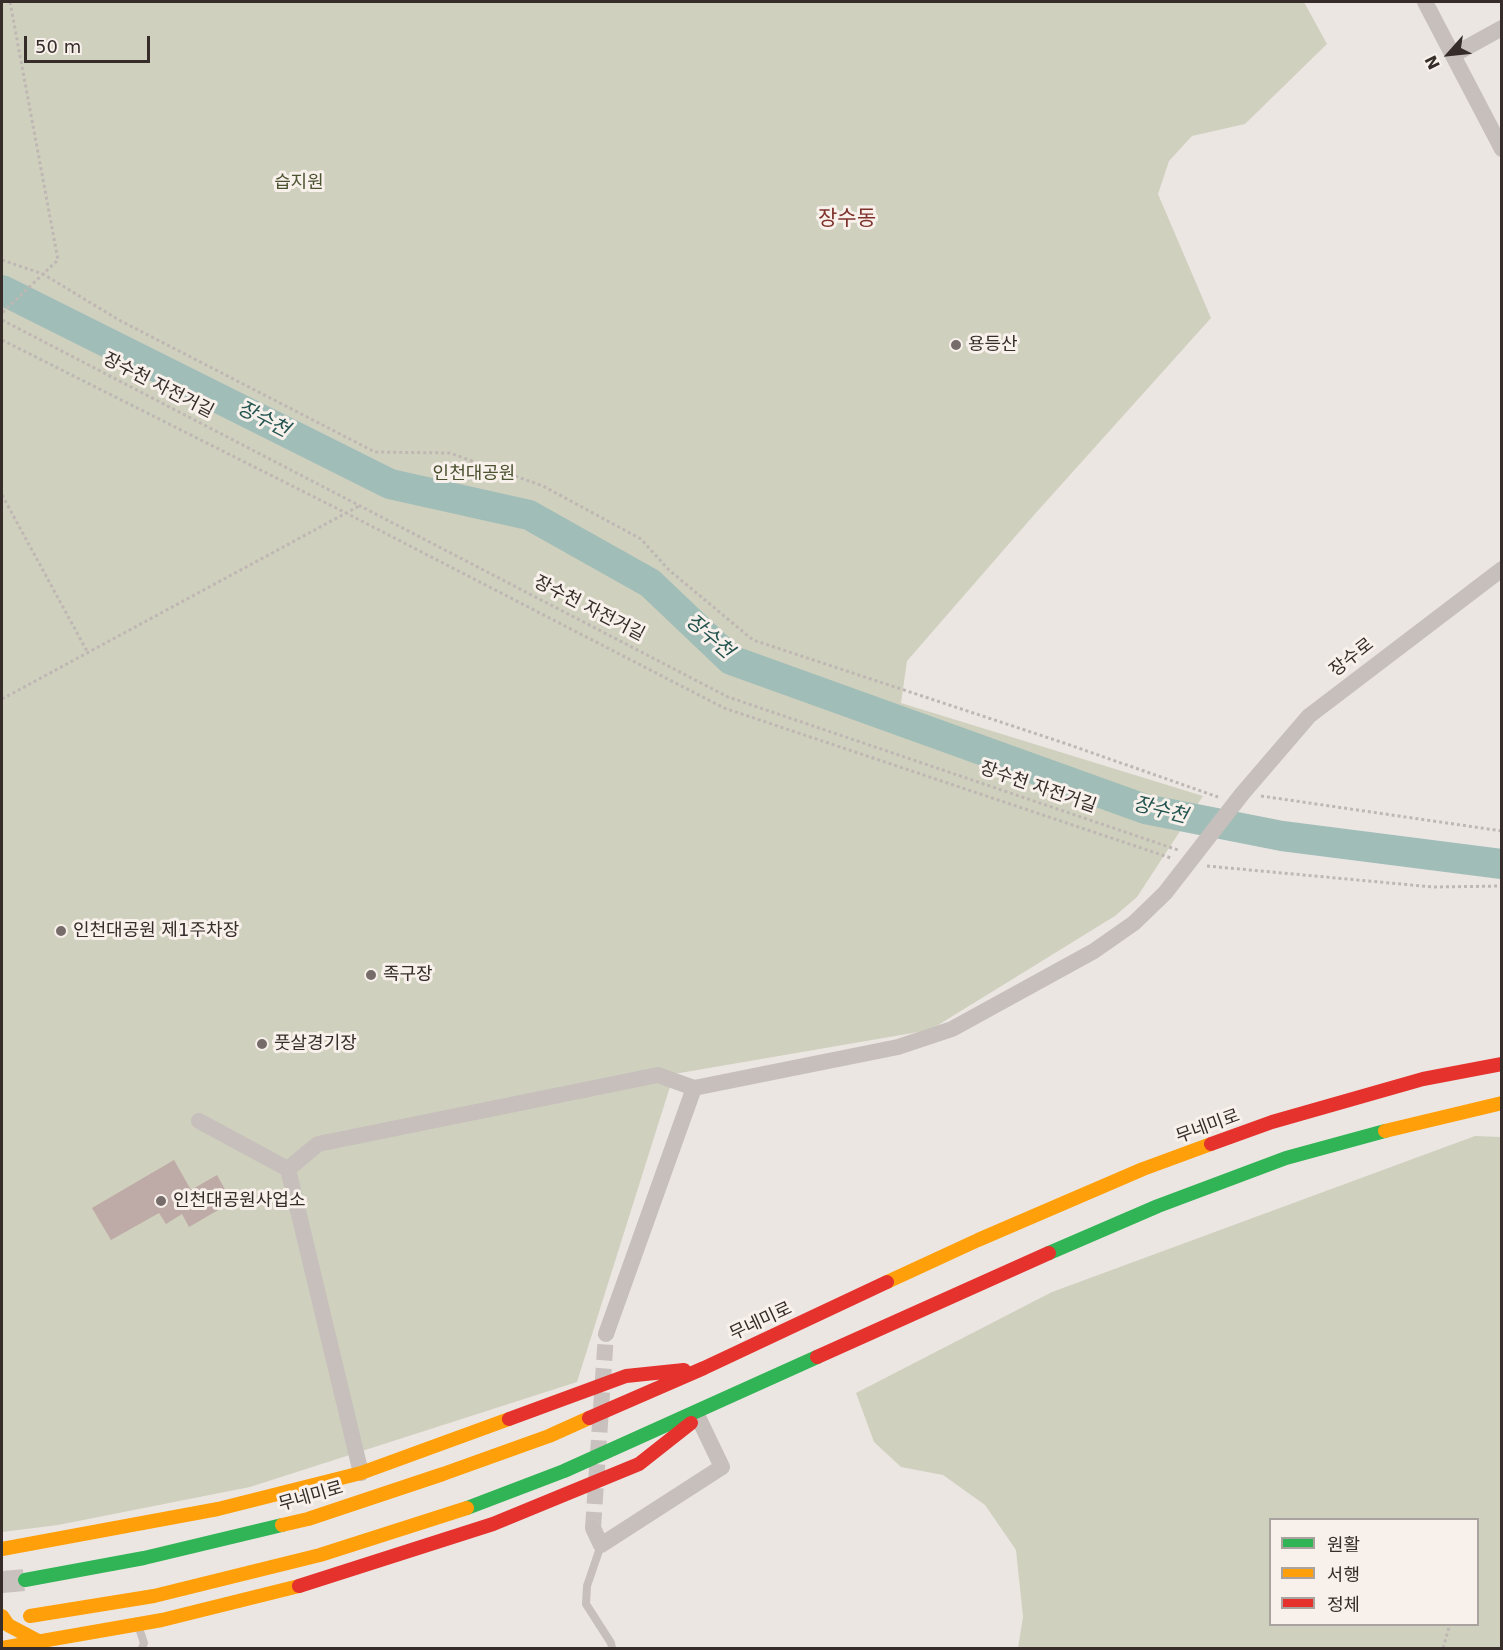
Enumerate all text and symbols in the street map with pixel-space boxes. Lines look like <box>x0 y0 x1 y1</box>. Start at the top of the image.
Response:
scale bar <box>27 24 153 62</box>
north arrow <box>1419 24 1479 84</box>
text: 50 m <box>35 36 81 57</box>
text: N <box>1421 52 1444 73</box>
park label: 습지원 <box>274 172 324 194</box>
district label: 장수동 <box>818 207 876 233</box>
place label: 용등산 <box>968 334 1018 356</box>
marker: 용등산 <box>949 338 963 352</box>
street label: 장수천 자전거길 <box>99 349 217 423</box>
water label: 장수천 <box>233 397 293 443</box>
park label: 인천대공원 <box>433 463 515 485</box>
street label: 장수천 자전거길 <box>530 572 648 646</box>
water label: 장수천 <box>680 610 738 664</box>
street label: 장수로 <box>1326 634 1378 682</box>
street label: 장수천 자전거길 <box>977 758 1099 818</box>
water label: 장수천 <box>1130 793 1190 829</box>
place label: 인천대공원 제1주차장 <box>73 920 239 942</box>
marker: 인천대공원 제1주차장 <box>54 924 68 938</box>
place label: 족구장 <box>383 964 433 986</box>
marker: 족구장 <box>364 968 378 982</box>
place label: 풋살경기장 <box>274 1033 357 1055</box>
marker: 풋살경기장 <box>255 1037 269 1051</box>
street label: 무네미로 <box>1173 1106 1243 1148</box>
place label: 인천대공원사업소 <box>173 1190 305 1212</box>
marker: 인천대공원사업소 <box>154 1194 168 1208</box>
street label: 무네미로 <box>726 1298 796 1346</box>
street label: 무네미로 <box>276 1477 346 1517</box>
legend <box>1269 1518 1479 1626</box>
text: 원활 <box>1327 1534 1360 1555</box>
text: 서행 <box>1327 1564 1360 1585</box>
text: 정체 <box>1327 1594 1360 1615</box>

